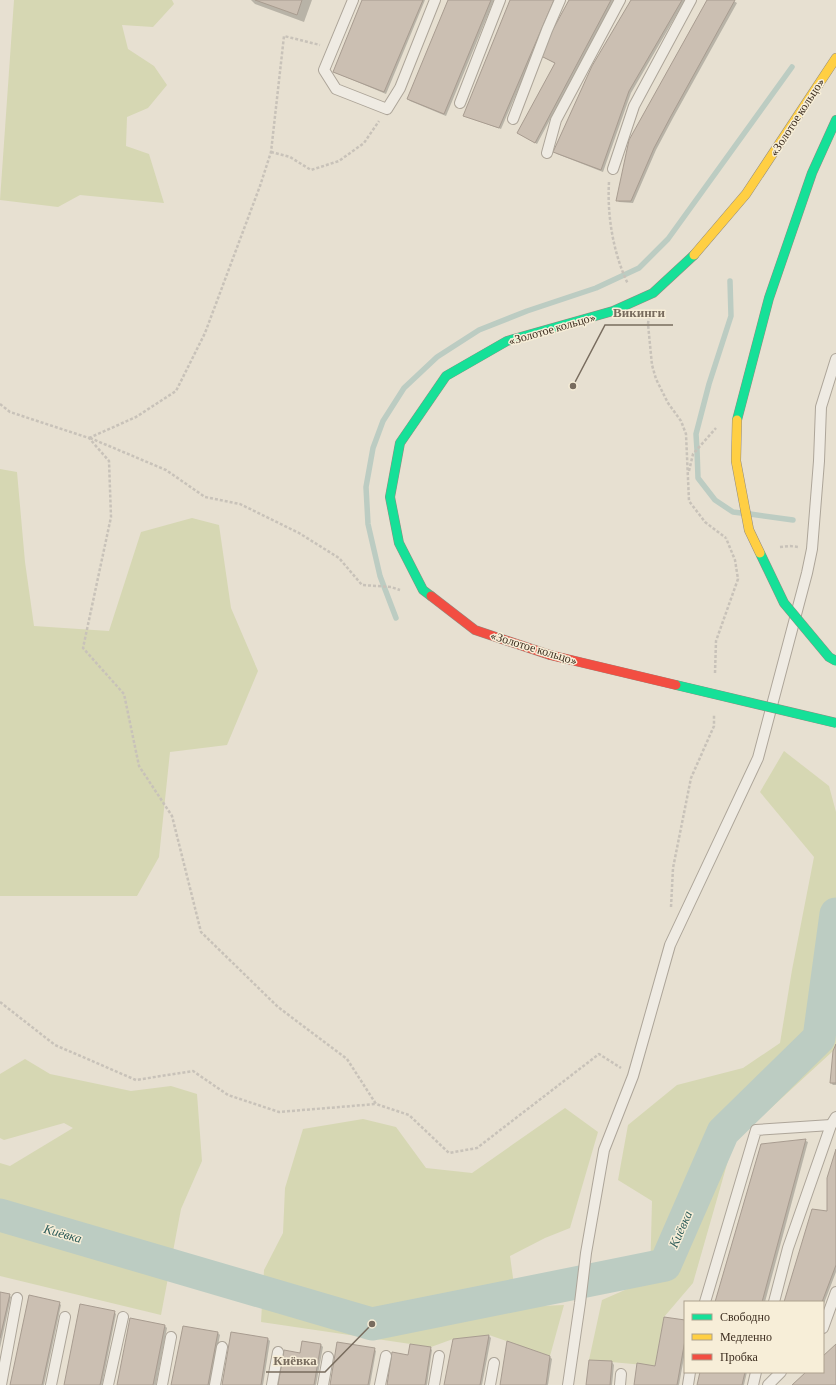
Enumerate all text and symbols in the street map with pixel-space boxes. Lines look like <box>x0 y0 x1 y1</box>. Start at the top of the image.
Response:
street label: «Золотое кольцо» <box>766 75 828 159</box>
callout: Викинги <box>605 300 673 325</box>
text: Викинги <box>613 305 666 320</box>
street label: «Золотое кольцо» <box>507 310 597 348</box>
street label: «Золотое кольцо» <box>489 628 579 668</box>
water label: Киёвка <box>665 1208 695 1251</box>
water label: Киёвка <box>41 1221 84 1246</box>
legend <box>684 1301 824 1373</box>
text: Свободно <box>720 1310 770 1324</box>
text: Медленно <box>720 1330 772 1344</box>
callout: Киёвка <box>266 1347 325 1372</box>
text: Пробка <box>720 1350 758 1364</box>
text: Киёвка <box>273 1353 317 1368</box>

